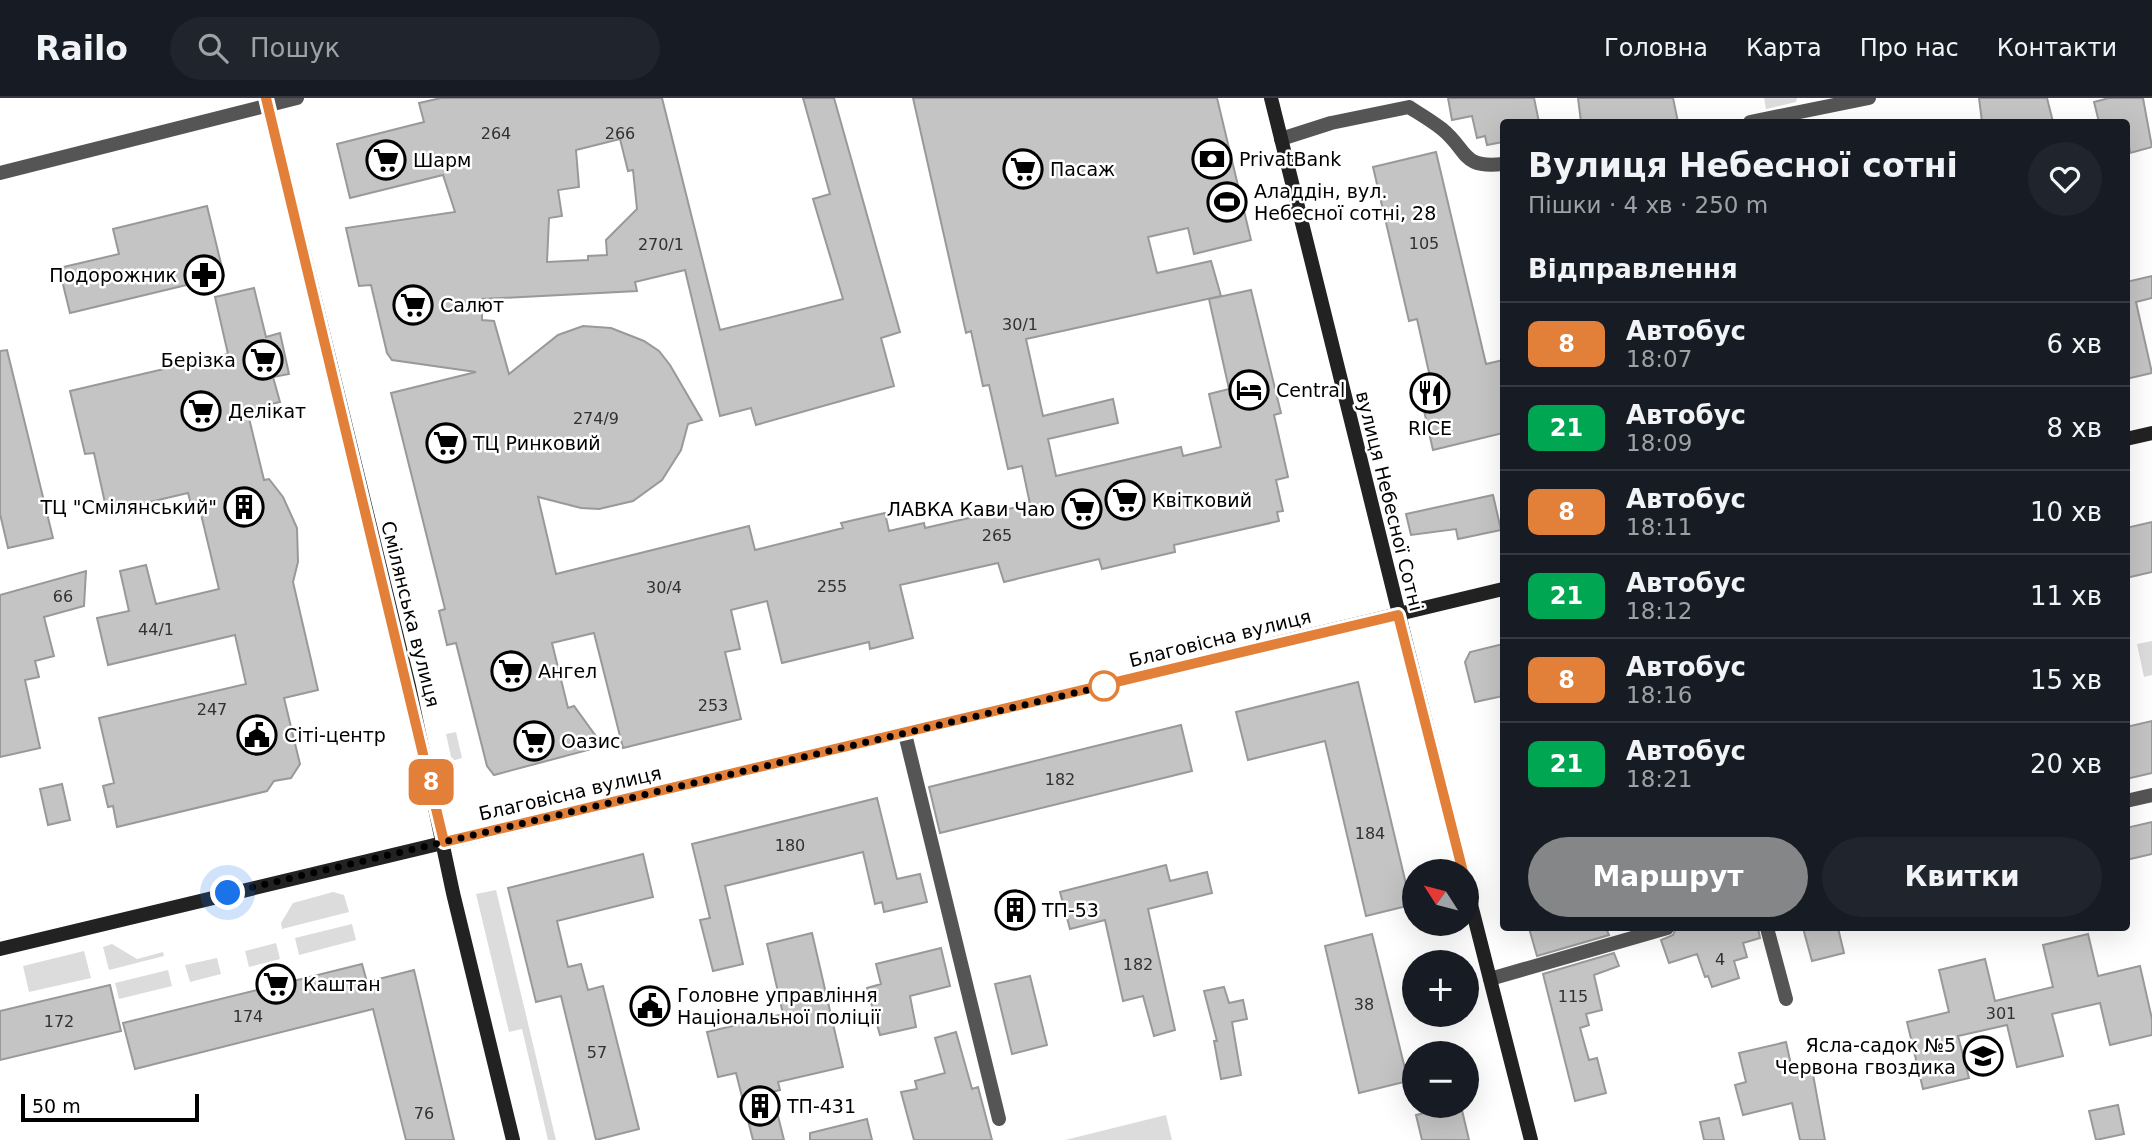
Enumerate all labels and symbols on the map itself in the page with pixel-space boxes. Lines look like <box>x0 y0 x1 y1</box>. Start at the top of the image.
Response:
house number: 264 <box>481 124 511 143</box>
house number: 266 <box>605 124 635 143</box>
bank icon: PrivatBank <box>1191 138 1233 180</box>
supermarket icon: Шарм <box>365 139 407 181</box>
supermarket icon: Пасаж <box>1002 148 1044 190</box>
place label: PrivatBank <box>1239 148 1341 170</box>
place label: Шарм <box>413 149 471 171</box>
place label: Пасаж <box>1050 158 1115 180</box>
place label: Аладдін, вул. Небесної сотні, 28 <box>1254 180 1436 224</box>
sports icon: Аладдін, вул. Небесної сотні, 28 <box>1206 181 1248 223</box>
house number: 105 <box>1409 234 1439 253</box>
house number: 270/1 <box>638 235 684 254</box>
pharmacy icon: Подорожник <box>183 254 225 296</box>
place label: Подорожник <box>49 264 177 286</box>
supermarket icon: Салют <box>392 284 434 326</box>
place label: Салют <box>440 294 504 316</box>
house number: 30/1 <box>1002 315 1038 334</box>
supermarket icon: Берізка <box>242 339 284 381</box>
place label: Берізка <box>161 349 236 371</box>
hotel icon: Central <box>1228 369 1270 411</box>
restaurant icon: RICE <box>1409 372 1451 414</box>
place label: Central <box>1276 379 1345 401</box>
street label: вулиця Небесної Сотні <box>1352 389 1428 613</box>
supermarket icon: Делікат <box>180 390 222 432</box>
place label: Делікат <box>228 400 306 422</box>
house number: 274/9 <box>573 409 619 428</box>
place label: RICE <box>1408 417 1452 439</box>
supermarket icon: ТЦ Ринковий <box>425 422 467 464</box>
place label: ТЦ Ринковий <box>472 432 601 454</box>
supermarket icon: Квітковий <box>1104 479 1146 521</box>
building icon: ТЦ "Смілянський" <box>223 486 265 528</box>
supermarket icon: ЛАВКА Кави Чаю <box>1061 488 1103 530</box>
place label: Квітковий <box>1152 489 1252 511</box>
place label: ТЦ "Смілянський" <box>39 496 217 518</box>
place label: ЛАВКА Кави Чаю <box>887 498 1055 520</box>
street label: Смілянська вулиця <box>377 519 445 709</box>
house number: 265 <box>982 526 1012 545</box>
house number: 255 <box>817 577 847 596</box>
house number: 30/4 <box>646 578 682 597</box>
house number: 66 <box>53 587 73 606</box>
street label: Благовісна вулиця <box>1127 605 1313 671</box>
house number: 44/1 <box>138 620 174 639</box>
supermarket icon: Ангел <box>490 650 532 692</box>
place label: Ангел <box>538 660 597 682</box>
unlabelled marker <box>1089 671 1119 701</box>
house number: 253 <box>698 696 728 715</box>
house number: 247 <box>197 700 227 719</box>
public building icon: Сіті-центр <box>236 714 278 756</box>
supermarket icon: Оазис <box>513 720 555 762</box>
place label: Сіті-центр <box>284 724 386 746</box>
place label: Оазис <box>561 730 621 752</box>
line badge: 8 <box>408 759 454 805</box>
street label: Благовісна вулиця <box>477 761 663 825</box>
house number: 182 <box>1045 770 1075 789</box>
house number: 184 <box>1355 824 1385 843</box>
house number: 180 <box>775 836 805 855</box>
north arrow <box>1402 859 1479 936</box>
your location <box>210 875 245 910</box>
building icon: ТП-53 <box>994 889 1036 931</box>
place label: ТП-53 <box>1041 899 1099 921</box>
house number: 4 <box>1715 950 1725 969</box>
house number: 182 <box>1123 955 1153 974</box>
supermarket icon: Каштан <box>255 963 297 1005</box>
place label: Каштан <box>303 973 381 995</box>
place label: Головне управління Національної поліції <box>677 984 881 1028</box>
public building icon: Головне управління Національної поліції <box>629 985 671 1027</box>
house number: 115 <box>1558 987 1588 1006</box>
house number: 38 <box>1354 995 1374 1014</box>
house number: 301 <box>1986 1004 2016 1023</box>
house number: 174 <box>233 1007 263 1026</box>
house number: 172 <box>44 1012 74 1031</box>
place label: Ясла-садок №5 Червона гвоздика <box>1775 1034 1956 1078</box>
school or university icon: Ясла-садок №5 Червона гвоздика <box>1962 1035 2004 1077</box>
house number: 57 <box>587 1043 607 1062</box>
building icon: ТП-431 <box>739 1085 781 1127</box>
scale bar <box>21 1091 200 1123</box>
place label: ТП-431 <box>786 1095 856 1117</box>
house number: 76 <box>414 1104 434 1123</box>

